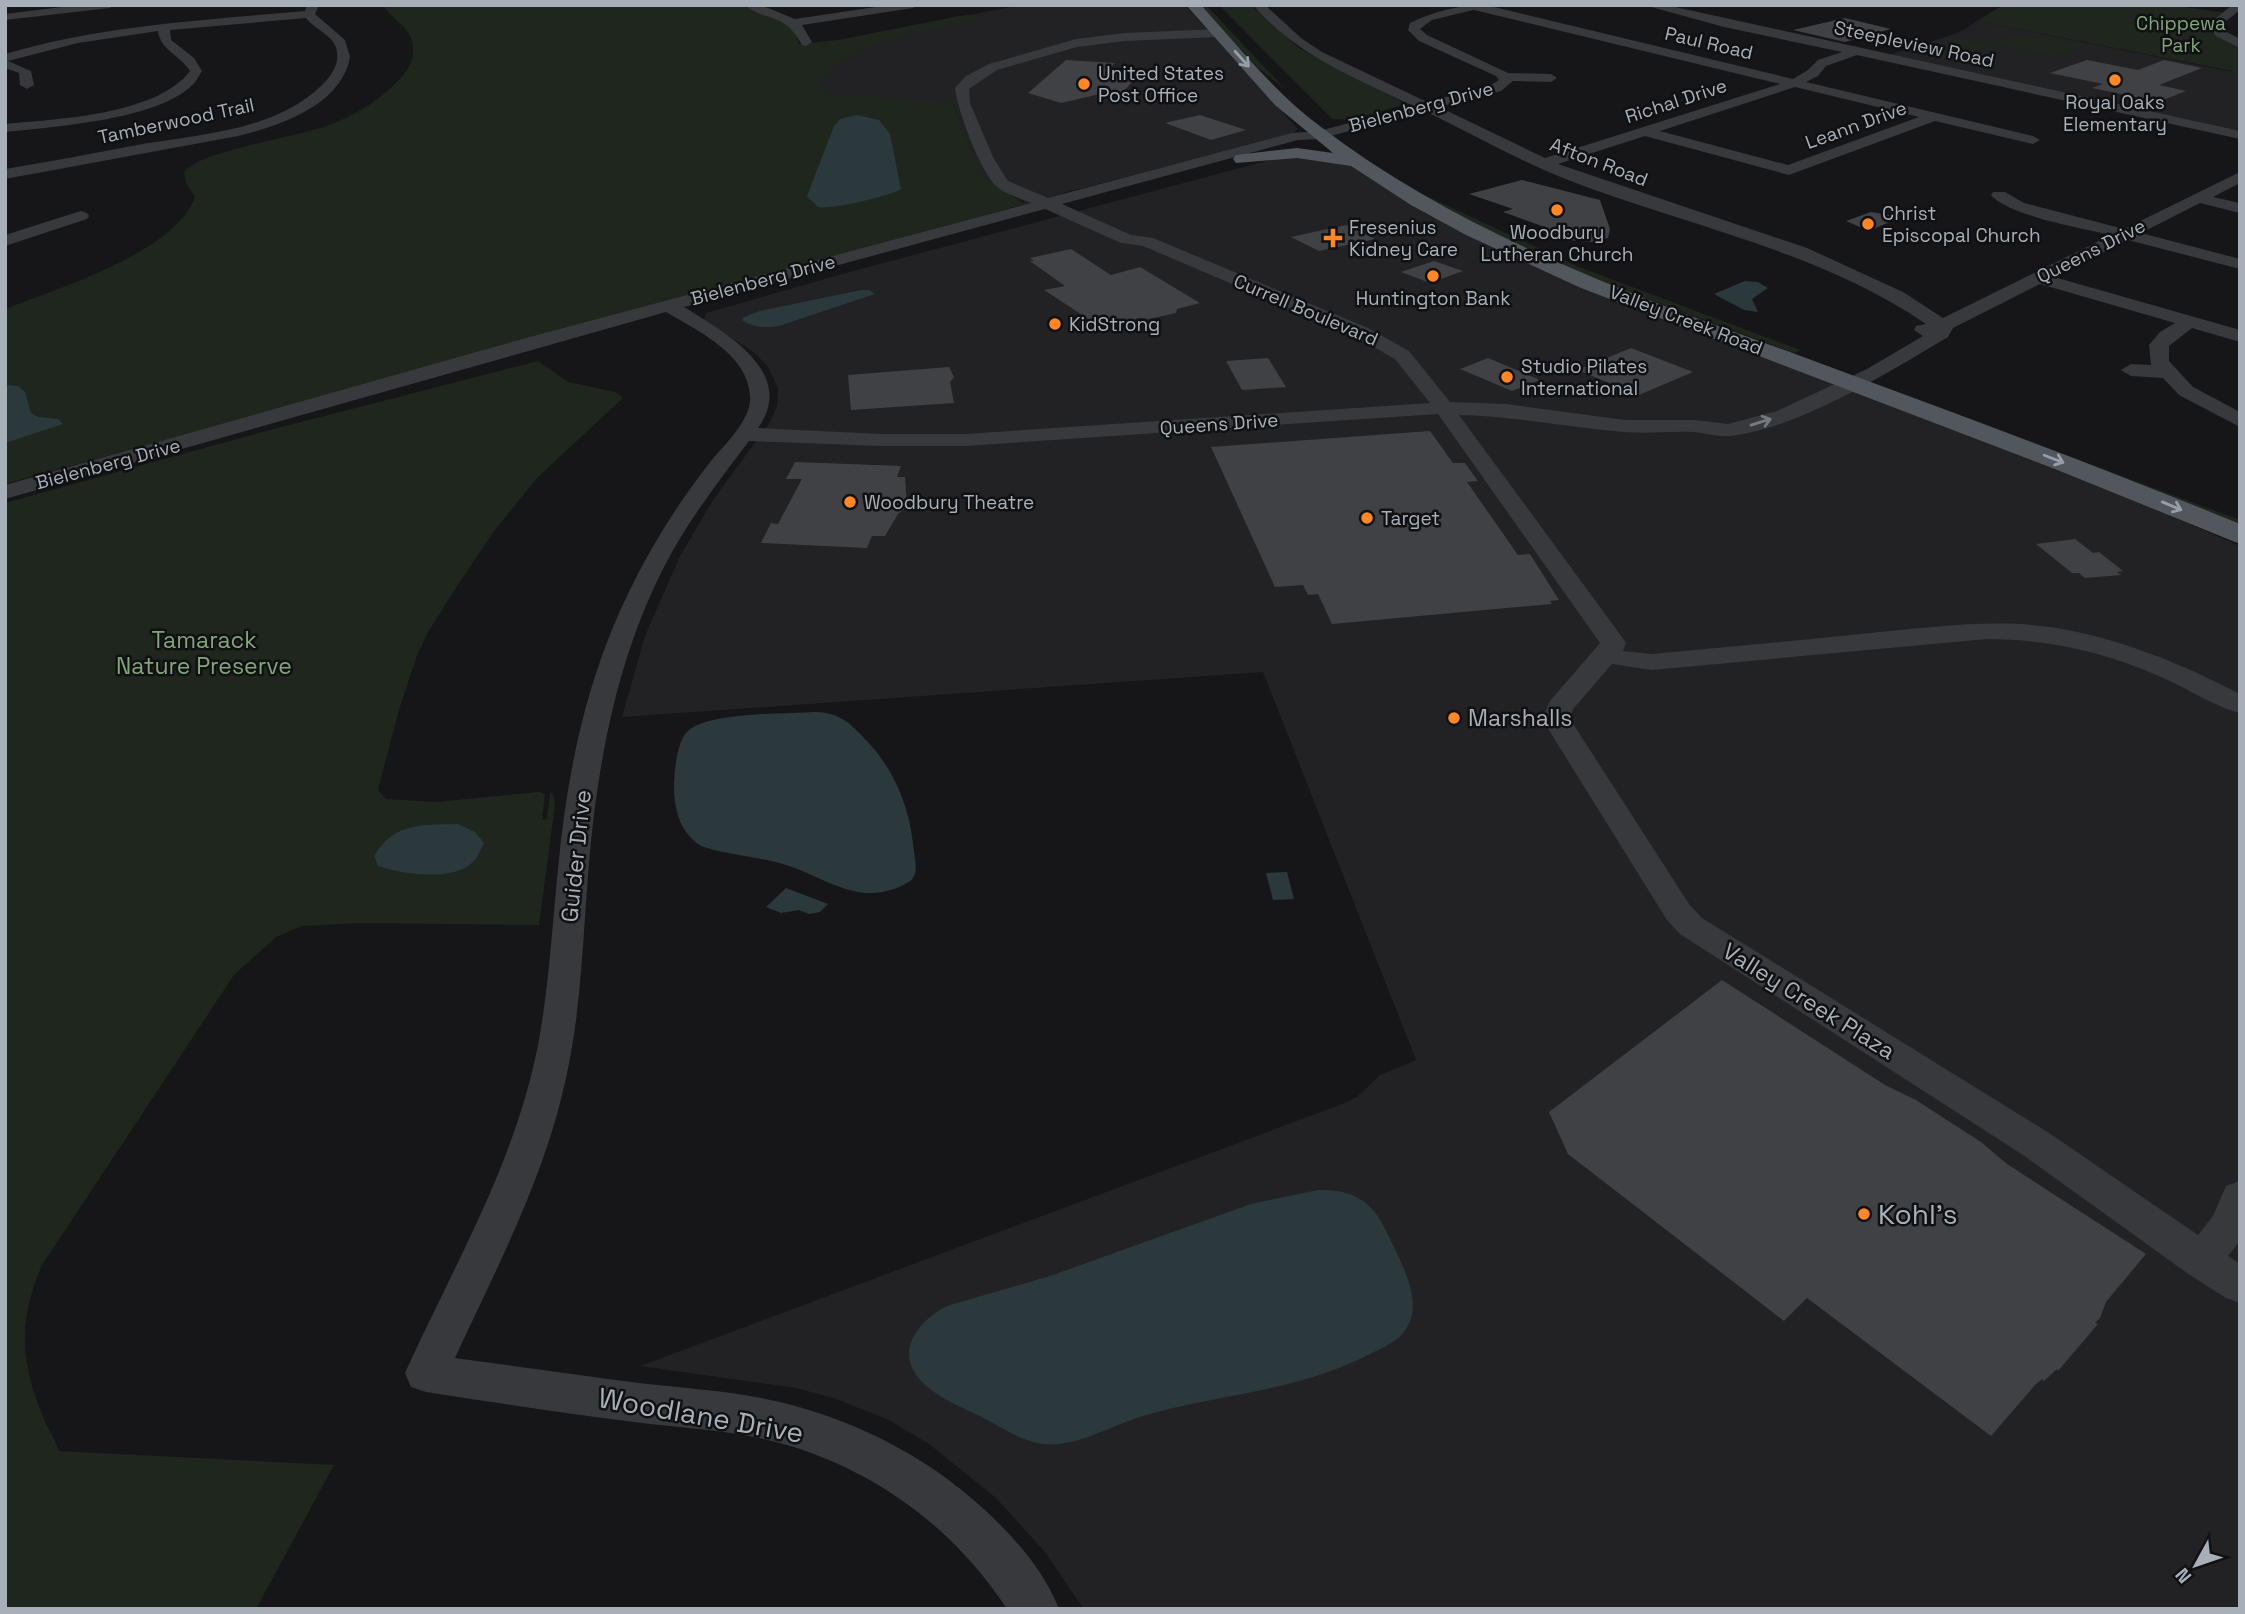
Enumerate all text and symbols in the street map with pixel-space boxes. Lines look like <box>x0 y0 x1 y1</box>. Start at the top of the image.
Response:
park label: Chippewa Park <box>2136 11 2226 58</box>
street label: Steepleview Road <box>1832 15 1996 73</box>
street label: Paul Road <box>1662 21 1756 65</box>
one-way arrow <box>1234 50 1251 67</box>
place label: United States Post Office <box>1098 61 1224 108</box>
marker: Royal Oaks Elementary <box>2107 72 2123 88</box>
street label: Richal Drive <box>1622 73 1730 129</box>
marker: United States Post Office <box>1076 76 1092 92</box>
street label: Bielenberg Drive <box>1346 76 1496 138</box>
place label: Royal Oaks Elementary <box>2063 90 2167 137</box>
street label: Tamberwood Trail <box>95 92 257 150</box>
street label: Leann Drive <box>1802 95 1910 155</box>
street label: Afton Road <box>1546 132 1652 192</box>
place label: Christ Episcopal Church <box>1882 201 2041 248</box>
marker: Woodbury Lutheran Church <box>1549 202 1565 218</box>
street label: Queens Drive <box>2032 213 2150 289</box>
place label: Fresenius Kidney Care <box>1349 215 1458 262</box>
marker: Christ Episcopal Church <box>1860 216 1876 232</box>
place label: Woodbury Lutheran Church <box>1480 220 1634 267</box>
marker: Fresenius Kidney Care <box>1323 228 1343 248</box>
street label: Bielenberg Drive <box>688 249 838 311</box>
street label: Currell Boulevard <box>1230 268 1382 352</box>
marker: Huntington Bank <box>1425 268 1441 284</box>
street label: Valley Creek Road <box>1606 279 1766 361</box>
place label: Huntington Bank <box>1356 286 1510 311</box>
place label: KidStrong <box>1069 312 1160 337</box>
marker: KidStrong <box>1047 316 1063 332</box>
place label: Studio Pilates International <box>1521 354 1647 401</box>
marker: Studio Pilates International <box>1499 369 1515 385</box>
street label: Queens Drive <box>1159 407 1279 441</box>
one-way arrow <box>1750 415 1772 428</box>
street label: Bielenberg Drive <box>33 433 183 495</box>
one-way arrow <box>2043 453 2064 466</box>
place label: Woodbury Theatre <box>864 490 1034 515</box>
marker: Woodbury Theatre <box>842 494 858 510</box>
one-way arrow <box>2161 501 2182 514</box>
place label: Target <box>1381 506 1440 531</box>
marker: Target <box>1359 510 1375 526</box>
park label: Tamarack Nature Preserve <box>116 625 292 681</box>
place label: Marshalls <box>1468 703 1572 733</box>
marker: Marshalls <box>1446 710 1462 726</box>
street label: Guider Drive <box>554 788 598 924</box>
street label: Valley Creek Plaza <box>1717 936 1901 1066</box>
place label: Kohl's <box>1878 1196 1958 1232</box>
marker: Kohl's <box>1856 1206 1872 1222</box>
street label: Woodlane Drive <box>596 1379 806 1451</box>
north arrow <box>2161 1530 2231 1600</box>
text: N <box>2170 1563 2197 1589</box>

